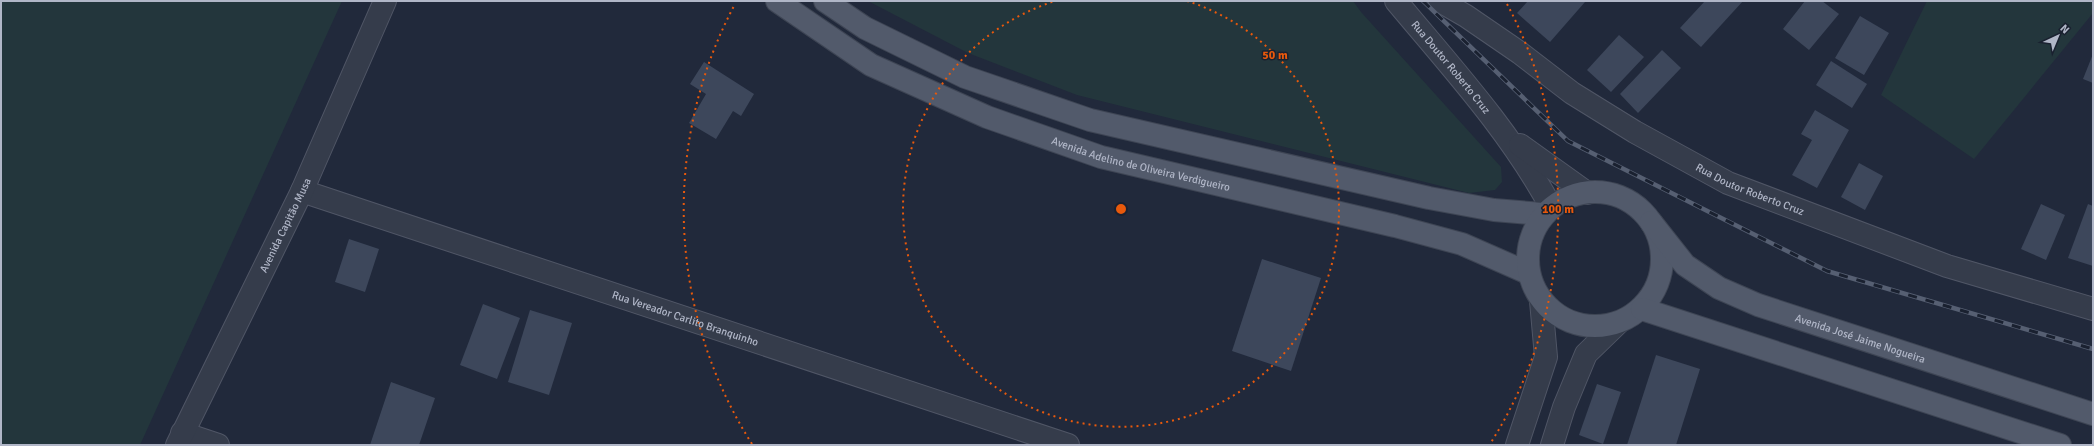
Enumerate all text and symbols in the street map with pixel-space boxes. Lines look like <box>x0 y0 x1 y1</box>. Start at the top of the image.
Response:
north arrow <box>2038 16 2078 56</box>
street label: Rua Doutor Roberto Cruz <box>1408 18 1493 117</box>
text: N <box>2057 22 2072 37</box>
text: 50 m <box>1262 48 1288 63</box>
street label: Avenida Adelino de Oliveira Verdigueiro <box>1050 134 1232 194</box>
street label: Rua Doutor Roberto Cruz <box>1693 161 1806 218</box>
street label: Avenida Capitão Musa <box>257 176 314 275</box>
centre of rings <box>1114 202 1128 216</box>
text: 100 m <box>1542 202 1574 217</box>
street label: Rua Vereador Carlito Branquinho <box>610 288 760 349</box>
street label: Avenida José Jaime Nogueira <box>1793 312 1927 366</box>

